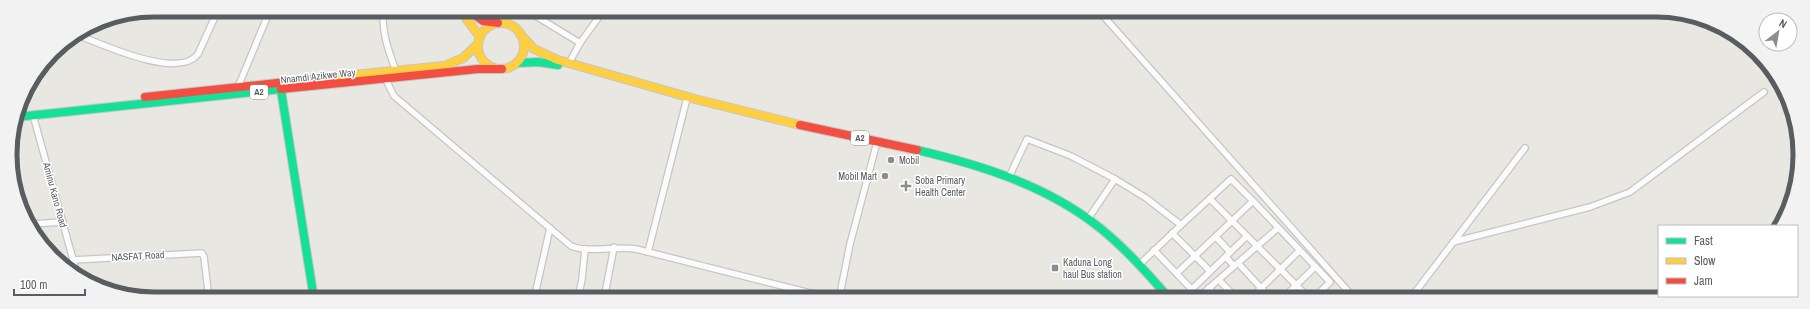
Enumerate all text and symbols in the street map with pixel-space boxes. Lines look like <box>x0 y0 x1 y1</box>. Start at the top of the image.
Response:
north arrow <box>1758 12 1798 52</box>
text: N <box>1777 16 1790 31</box>
street label: Nnamdi Azikwe Way <box>280 66 357 86</box>
road number: A2 <box>250 85 268 99</box>
road number: A2 <box>851 131 869 145</box>
place label: Mobil <box>899 154 919 167</box>
marker: Mobil <box>886 155 896 165</box>
street label: Aminu Kano Road <box>40 160 70 229</box>
place label: Mobil Mart <box>838 170 878 183</box>
marker: Mobil Mart <box>880 171 890 181</box>
place label: Soba Primary Health Center <box>915 174 966 199</box>
marker: Soba Primary Health Center <box>900 180 912 192</box>
legend <box>1658 225 1798 297</box>
text: Fast <box>1694 233 1713 249</box>
street label: NASFAT Road <box>111 248 165 264</box>
text: Slow <box>1694 253 1716 269</box>
place label: Kaduna Long haul Bus station <box>1063 256 1122 281</box>
marker: Kaduna Long haul Bus station <box>1050 263 1060 273</box>
scale bar <box>14 271 85 297</box>
text: Jam <box>1694 273 1713 289</box>
text: 100 m <box>20 277 47 293</box>

